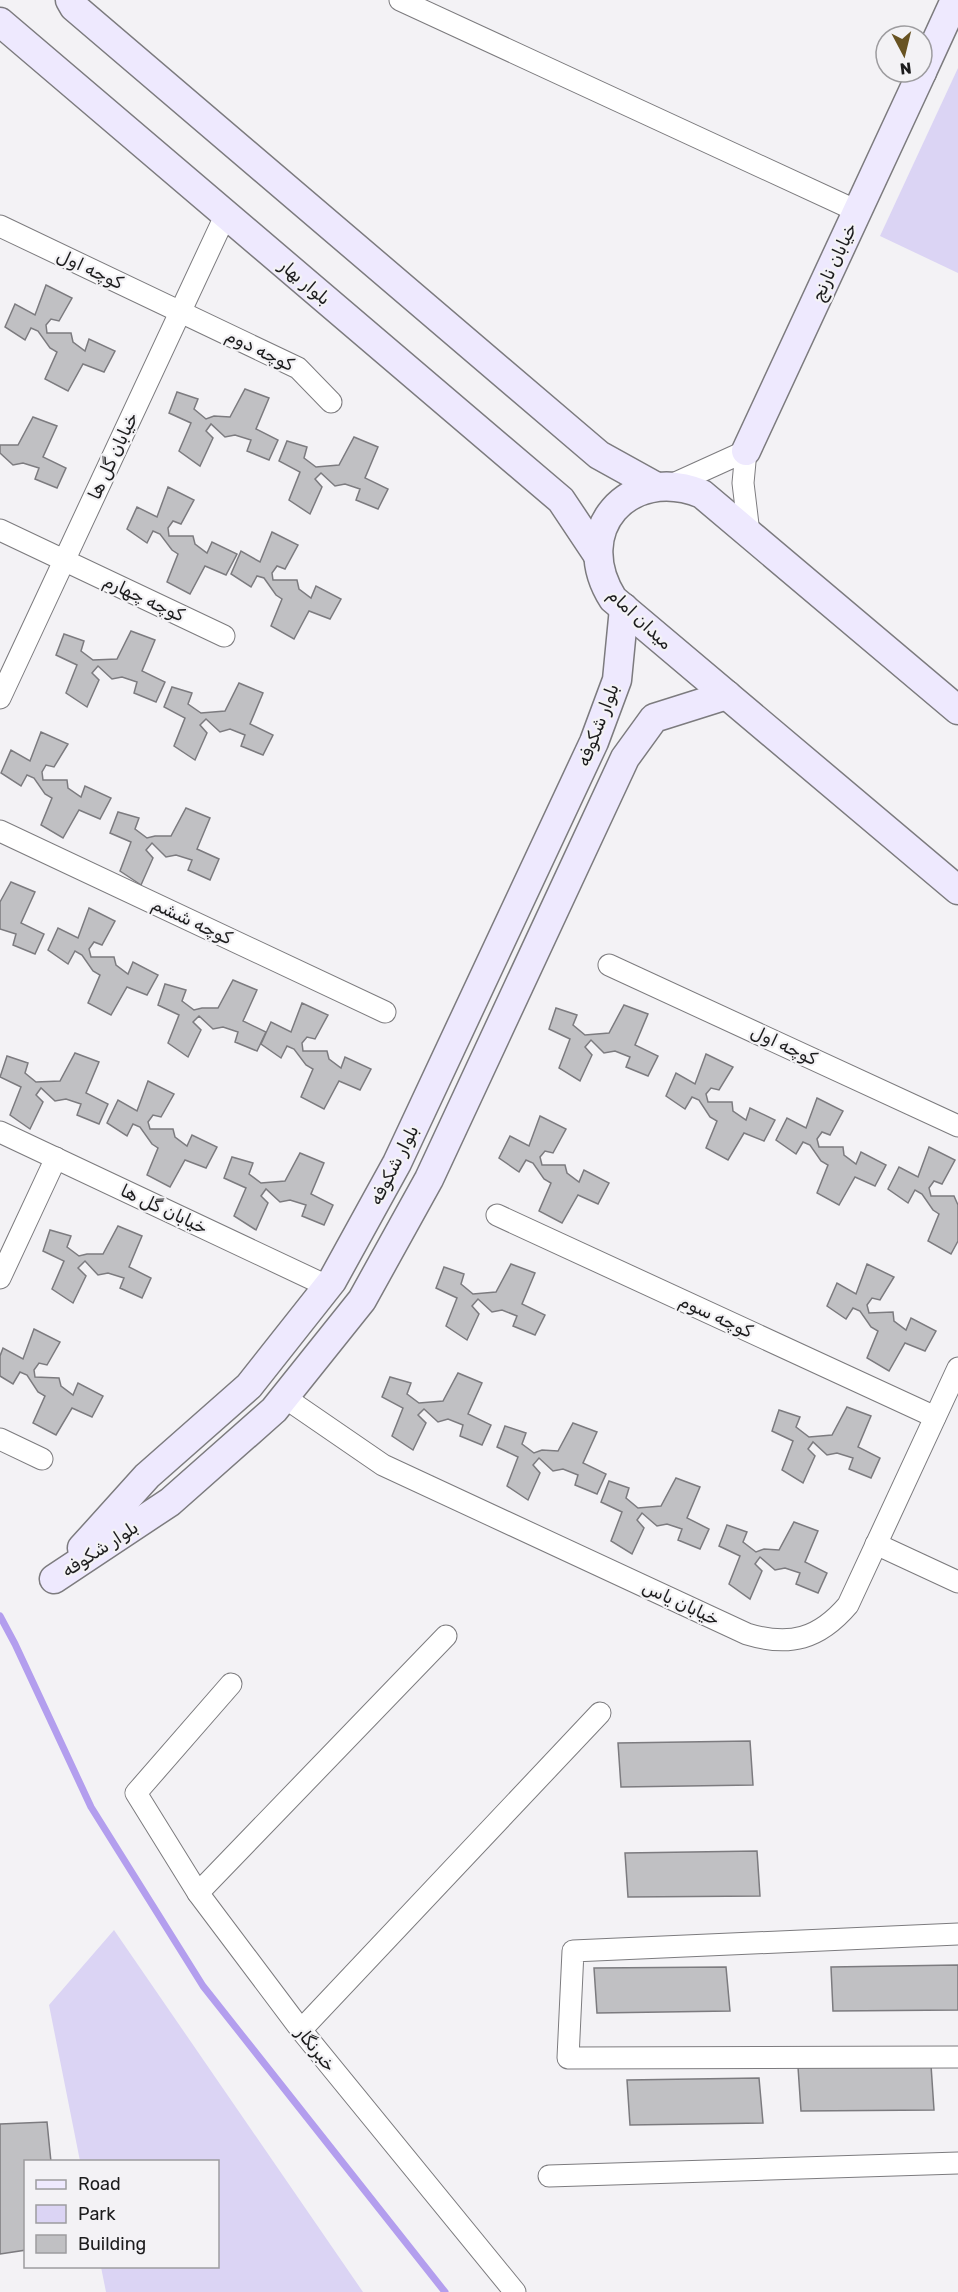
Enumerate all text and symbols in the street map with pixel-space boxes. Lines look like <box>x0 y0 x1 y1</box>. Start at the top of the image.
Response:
north arrow <box>874 24 934 84</box>
text: N <box>899 58 913 79</box>
street label: خیابان نارنج <box>806 219 863 305</box>
street label: کوچه اول <box>53 244 127 294</box>
street label: بلوار بهار <box>274 254 335 310</box>
street label: کوچه دوم <box>222 324 298 376</box>
street label: خیابان گل ها <box>83 409 143 503</box>
street label: کوچه چهارم <box>100 570 188 626</box>
street label: میدان امام <box>603 584 677 654</box>
street label: بلوار شکوفه <box>572 681 624 769</box>
street label: کوچه ششم <box>148 893 236 950</box>
street label: کوچه اول <box>747 1020 821 1070</box>
street label: بلوار شکوفه <box>365 1121 423 1209</box>
street label: خیابان گل ها <box>117 1179 211 1239</box>
street label: کوچه سوم <box>676 1290 756 1342</box>
street label: بلوار شکوفه <box>58 1516 142 1582</box>
street label: خیابان یاس <box>639 1576 723 1630</box>
street label: خبرنگار <box>291 2021 341 2076</box>
legend <box>24 2160 219 2268</box>
text: Road <box>78 2173 121 2195</box>
text: Park <box>78 2203 116 2225</box>
text: Building <box>78 2233 146 2255</box>

